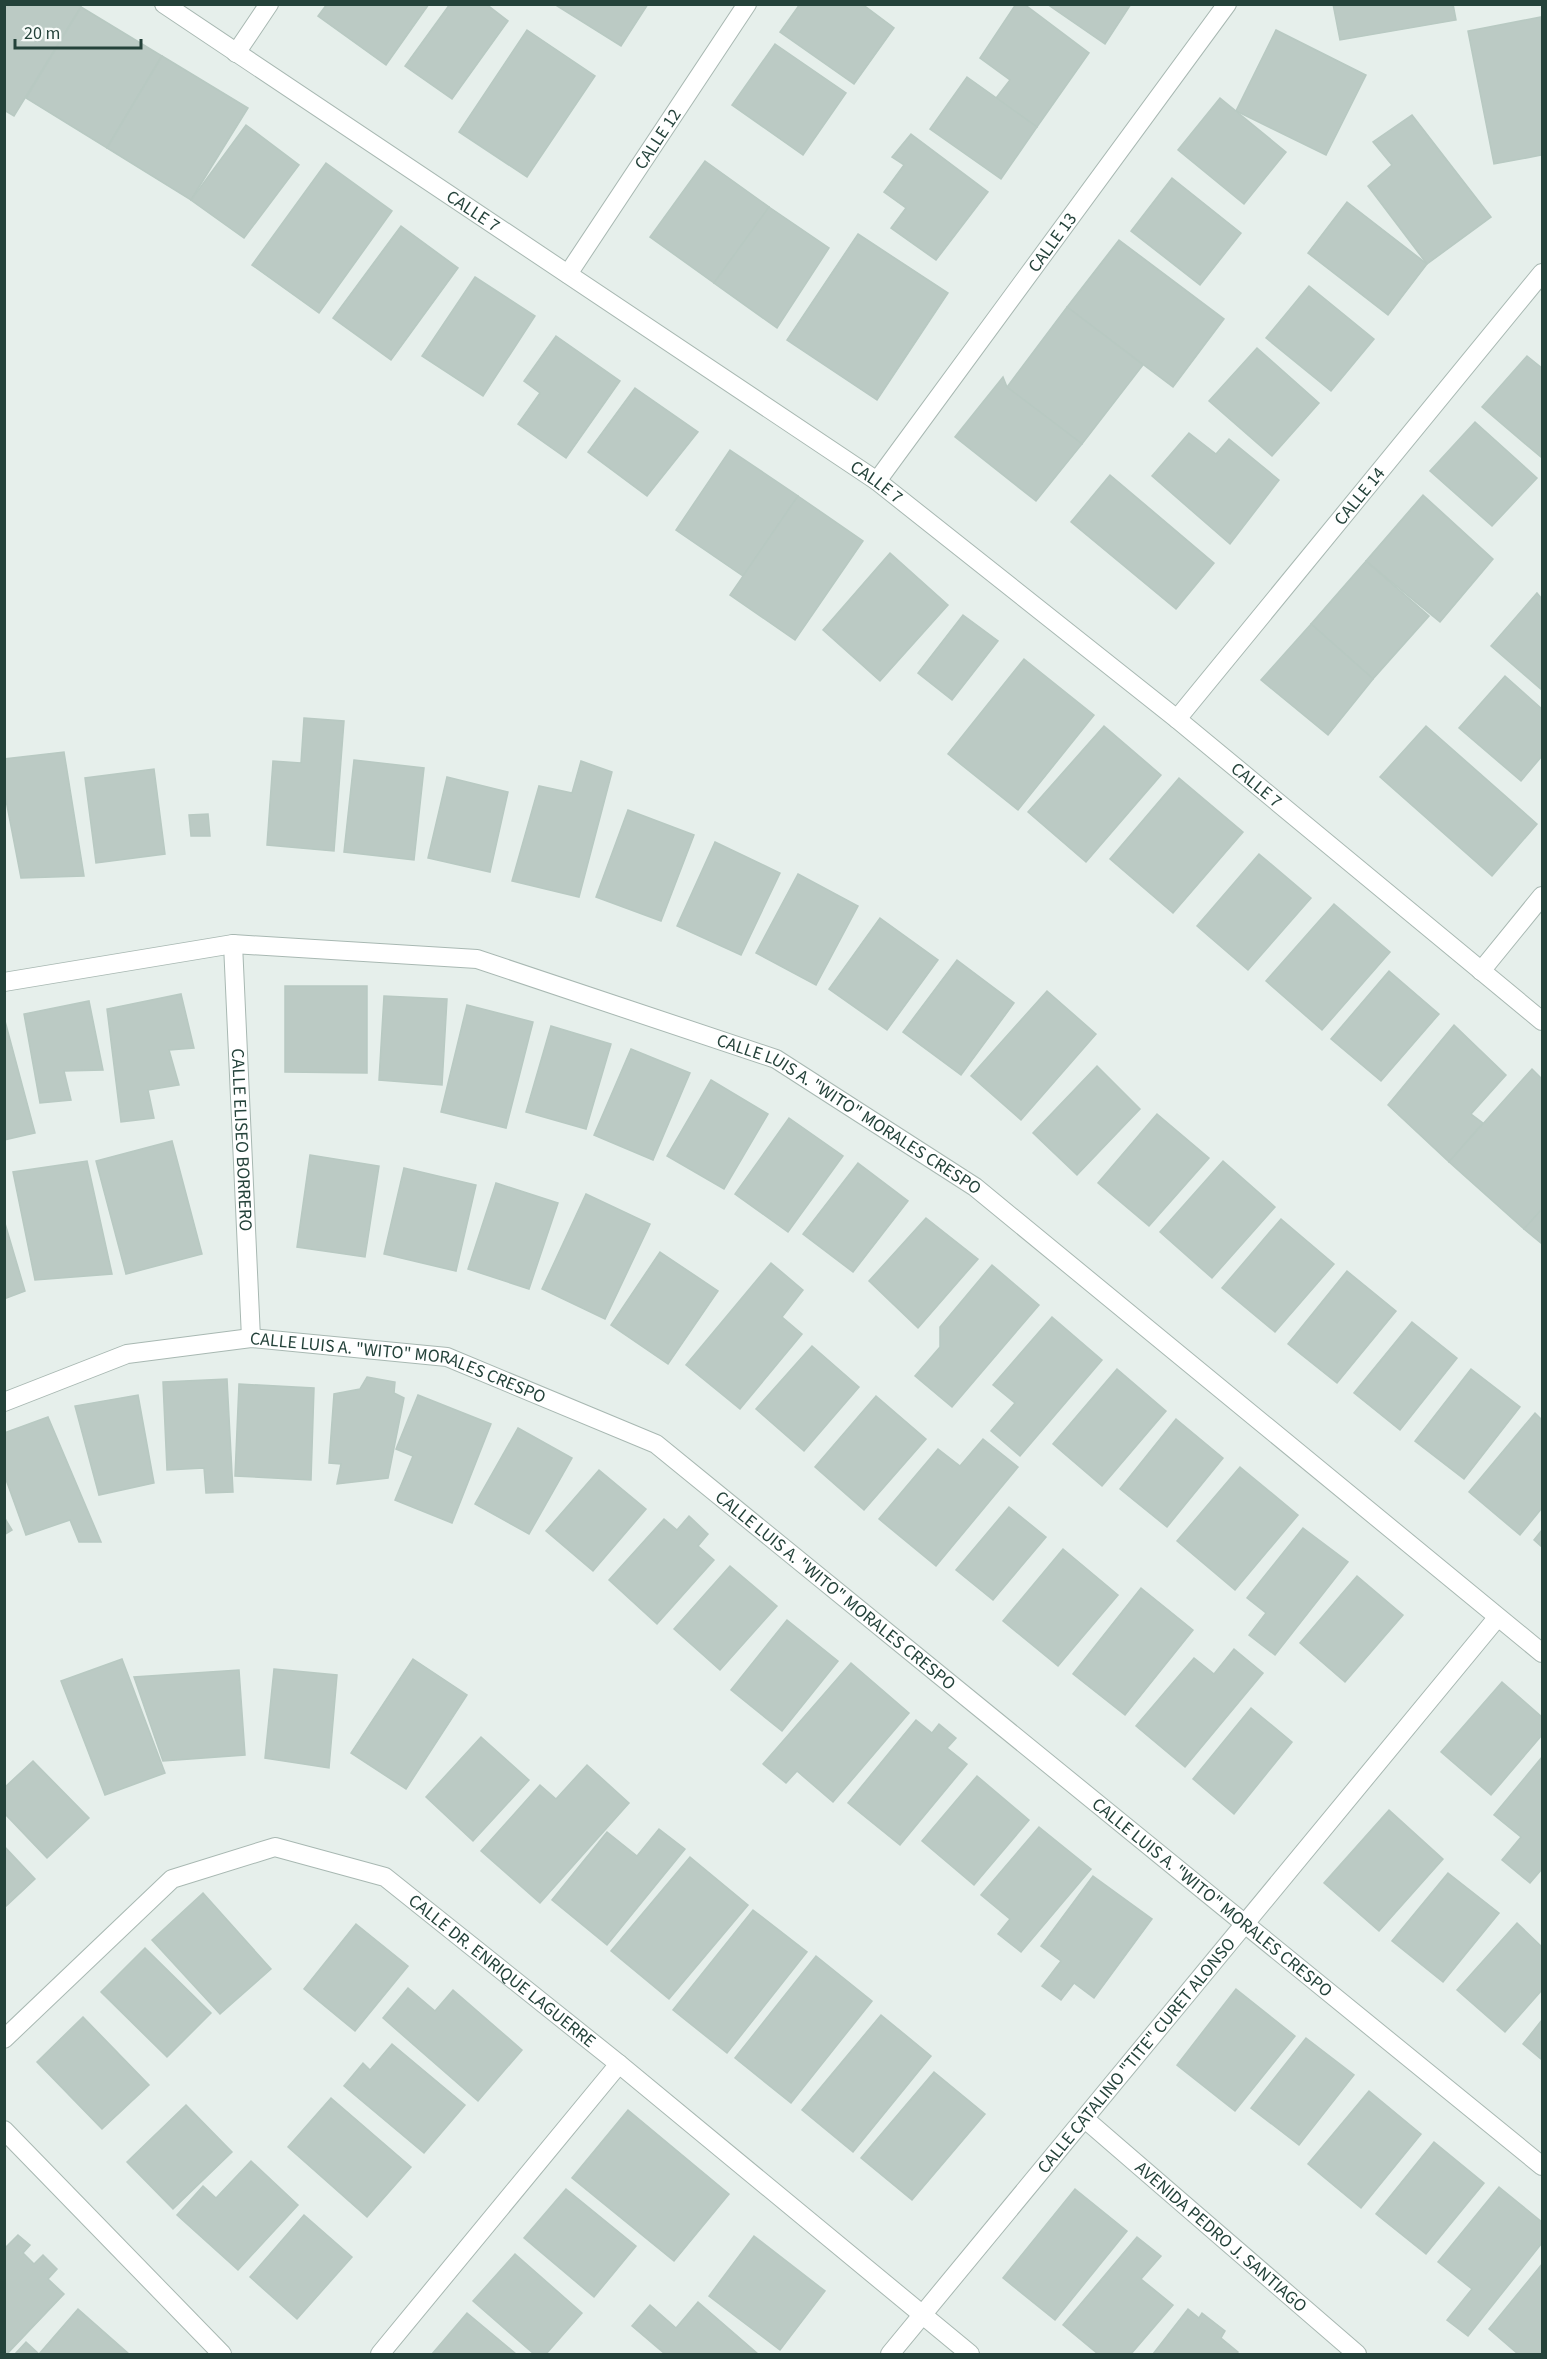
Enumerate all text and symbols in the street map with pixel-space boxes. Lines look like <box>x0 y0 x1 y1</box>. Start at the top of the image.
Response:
scale bar <box>15 12 141 50</box>
text: 20 m <box>24 21 60 46</box>
street label: CALLE 12 <box>629 104 687 175</box>
street label: CALLE 7 <box>441 184 505 238</box>
street label: CALLE 13 <box>1022 208 1083 278</box>
street label: CALLE 7 <box>845 455 908 510</box>
street label: CALLE 14 <box>1328 462 1391 531</box>
street label: CALLE 7 <box>1225 757 1287 814</box>
street label: CALLE LUIS A. "WITO" MORALES CRESPO <box>713 1028 986 1201</box>
street label: CALLE ELISEO BORRERO <box>225 1048 258 1232</box>
street label: CALLE LUIS A. "WITO" MORALES CRESPO <box>249 1326 549 1410</box>
street label: CALLE LUIS A. "WITO" MORALES CRESPO <box>710 1485 961 1696</box>
street label: CALLE LUIS A. "WITO" MORALES CRESPO <box>1086 1792 1338 2003</box>
street label: CALLE DR. ENRIQUE LAGUERRE <box>403 1888 601 2054</box>
street label: CALLE CATALINO "TITE" CURET ALONSO <box>1032 1932 1242 2179</box>
street label: AVENIDA PEDRO J. SANTIAGO <box>1129 2156 1312 2318</box>

